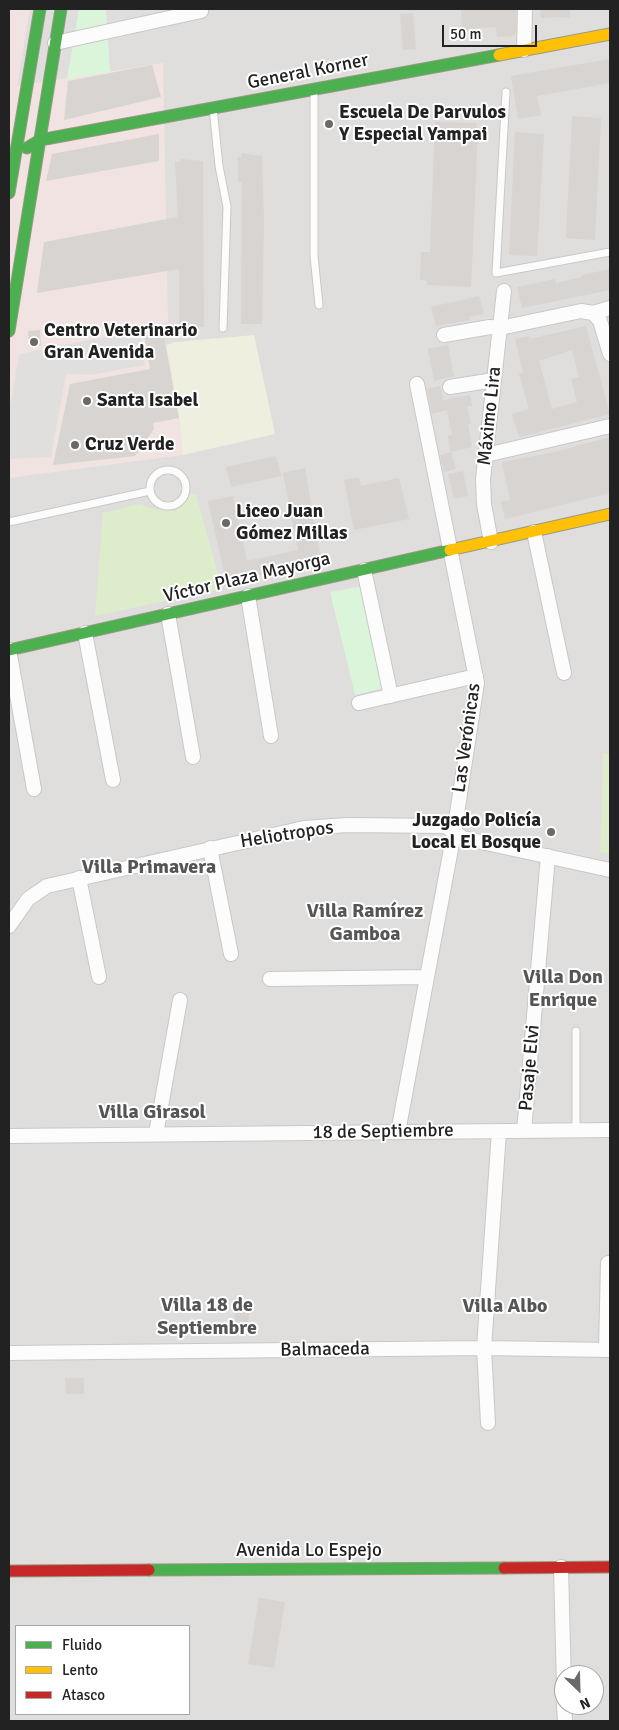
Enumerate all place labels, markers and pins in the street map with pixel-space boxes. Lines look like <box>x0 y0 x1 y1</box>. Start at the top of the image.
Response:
place label: Escuela De Parvulos Y Especial Yampai <box>339 102 506 146</box>
marker: Escuela De Parvulos Y Especial Yampai <box>323 118 335 130</box>
place label: Centro Veterinario Gran Avenida <box>44 320 197 364</box>
marker: Centro Veterinario Gran Avenida <box>28 336 40 348</box>
place label: Santa Isabel <box>97 390 198 412</box>
marker: Santa Isabel <box>81 395 93 407</box>
place label: Cruz Verde <box>85 434 174 456</box>
marker: Cruz Verde <box>69 439 81 451</box>
place label: Liceo Juan Gómez Millas <box>236 501 347 545</box>
marker: Liceo Juan Gómez Millas <box>220 517 232 529</box>
place label: Juzgado Policía Local El Bosque <box>411 810 541 854</box>
marker: Juzgado Policía Local El Bosque <box>545 826 557 838</box>

